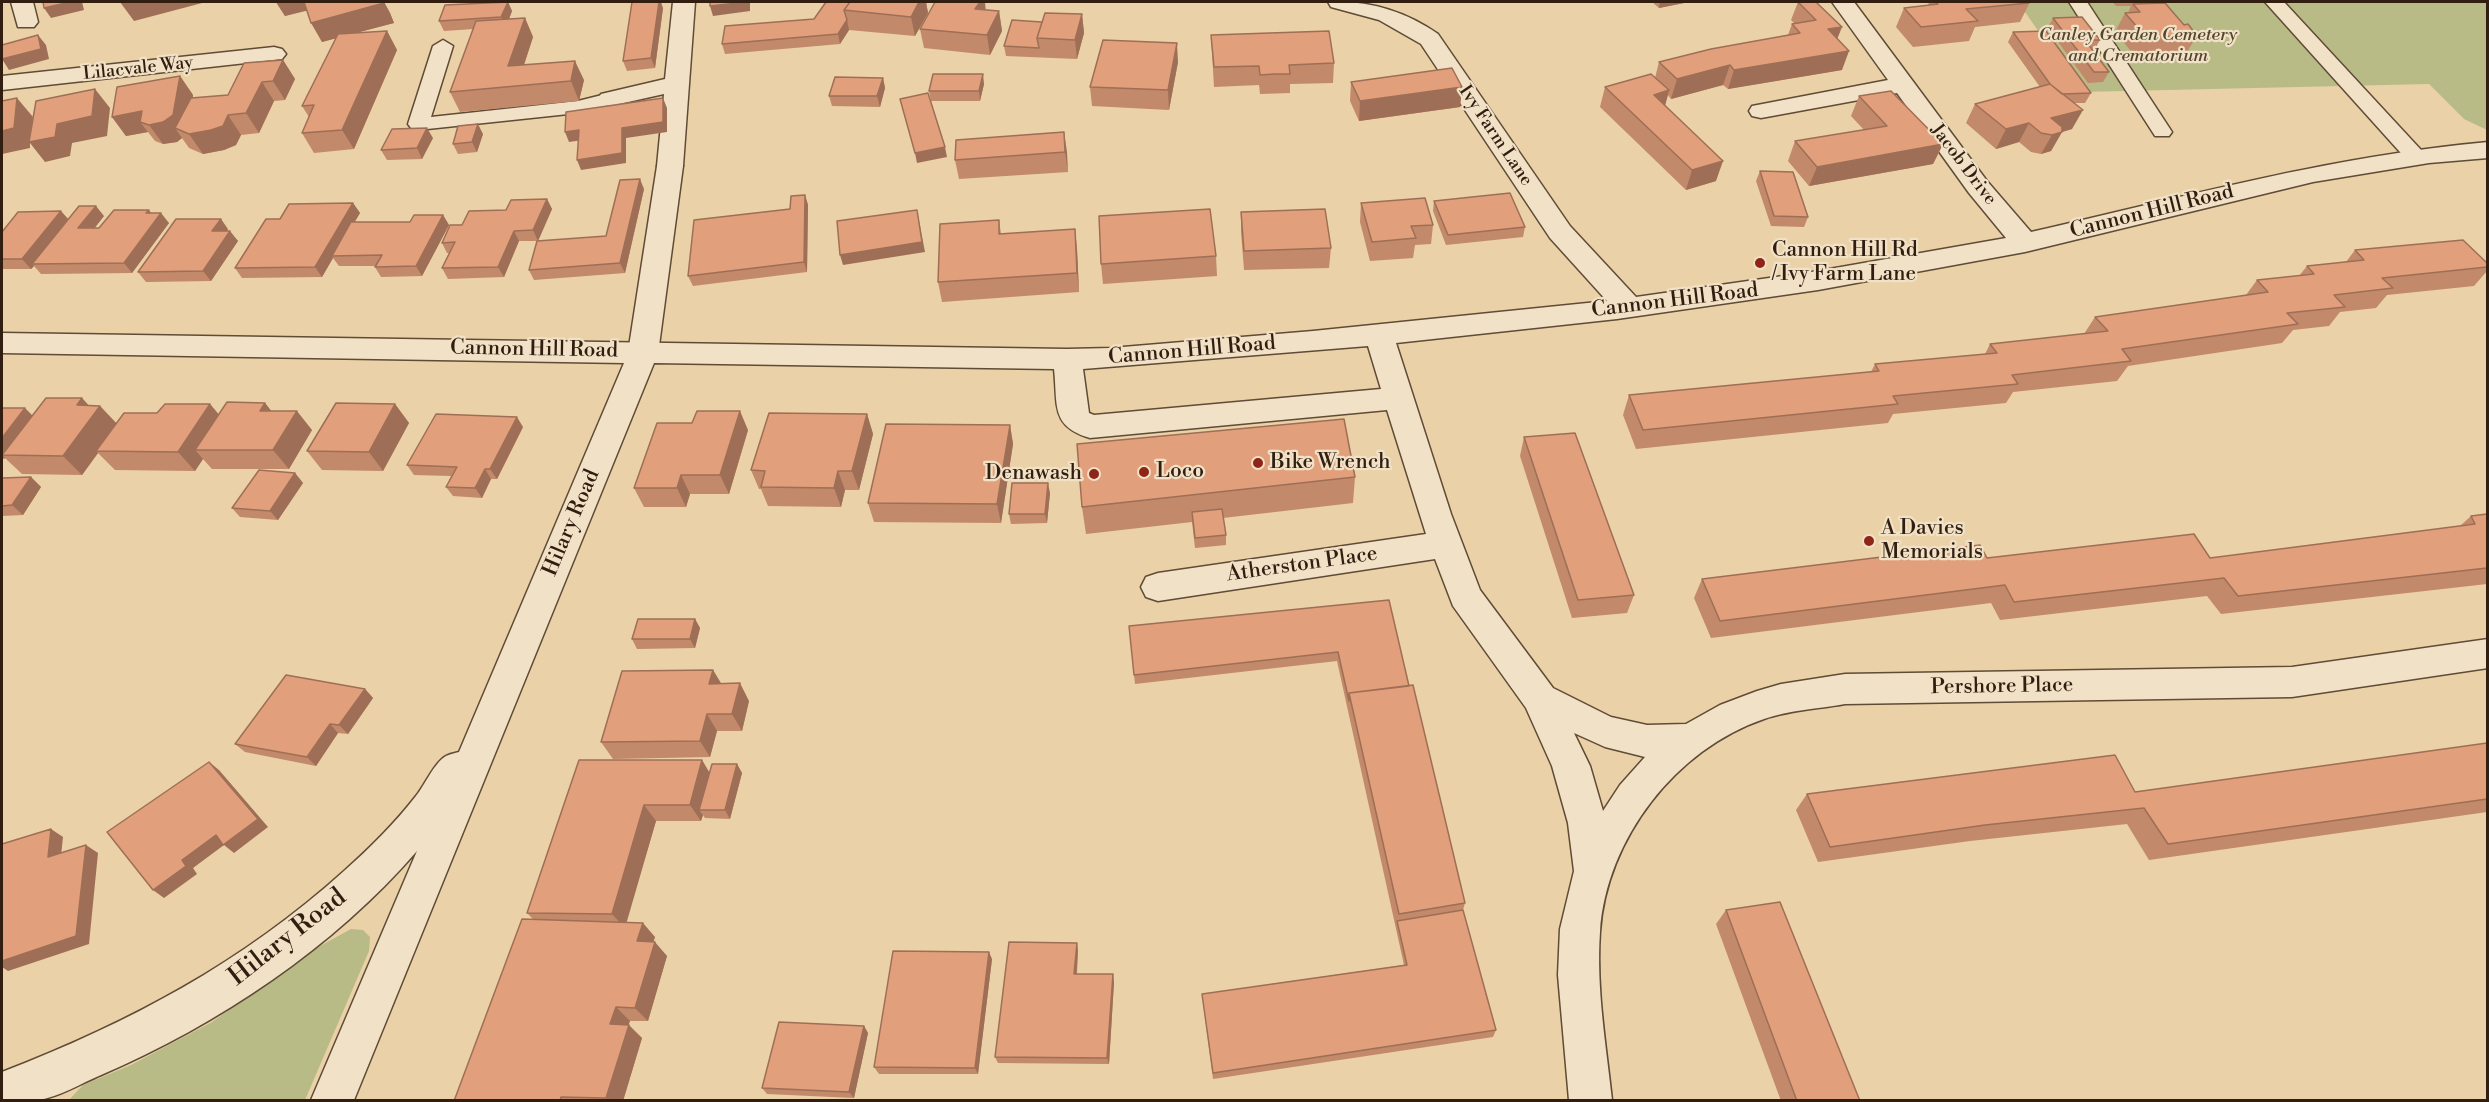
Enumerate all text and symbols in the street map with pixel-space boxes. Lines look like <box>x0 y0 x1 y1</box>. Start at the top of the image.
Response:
park label: Canley Garden Cemetery and Crematorium <box>2039 25 2237 68</box>
street label: Lilacvale Way <box>82 52 194 86</box>
street label: Ivy Farm Lane <box>1453 82 1537 190</box>
street label: Jacob Drive <box>1926 120 2000 210</box>
street label: Cannon Hill Road <box>2067 179 2237 245</box>
place label: Cannon Hill Rd / Ivy Farm Lane <box>1772 238 1918 288</box>
marker: Cannon Hill Rd / Ivy Farm Lane <box>1753 256 1767 270</box>
street label: Cannon Hill Road <box>1590 278 1760 324</box>
street label: Cannon Hill Road <box>1107 331 1277 371</box>
street label: Cannon Hill Road <box>450 336 618 364</box>
place label: Bike Wrench <box>1270 450 1391 476</box>
marker: Bike Wrench <box>1251 456 1265 470</box>
place label: Loco <box>1156 459 1204 485</box>
place label: Denawash <box>985 461 1082 487</box>
marker: Loco <box>1137 465 1151 479</box>
street label: Hilary Road <box>538 466 606 580</box>
marker: Denawash <box>1087 467 1101 481</box>
place label: A Davies Memorials <box>1881 516 1983 566</box>
marker: A Davies Memorials <box>1862 534 1876 548</box>
street label: Atherston Place <box>1225 542 1379 588</box>
street label: Pershore Place <box>1931 673 2073 701</box>
street label: Hilary Road <box>223 882 353 994</box>

